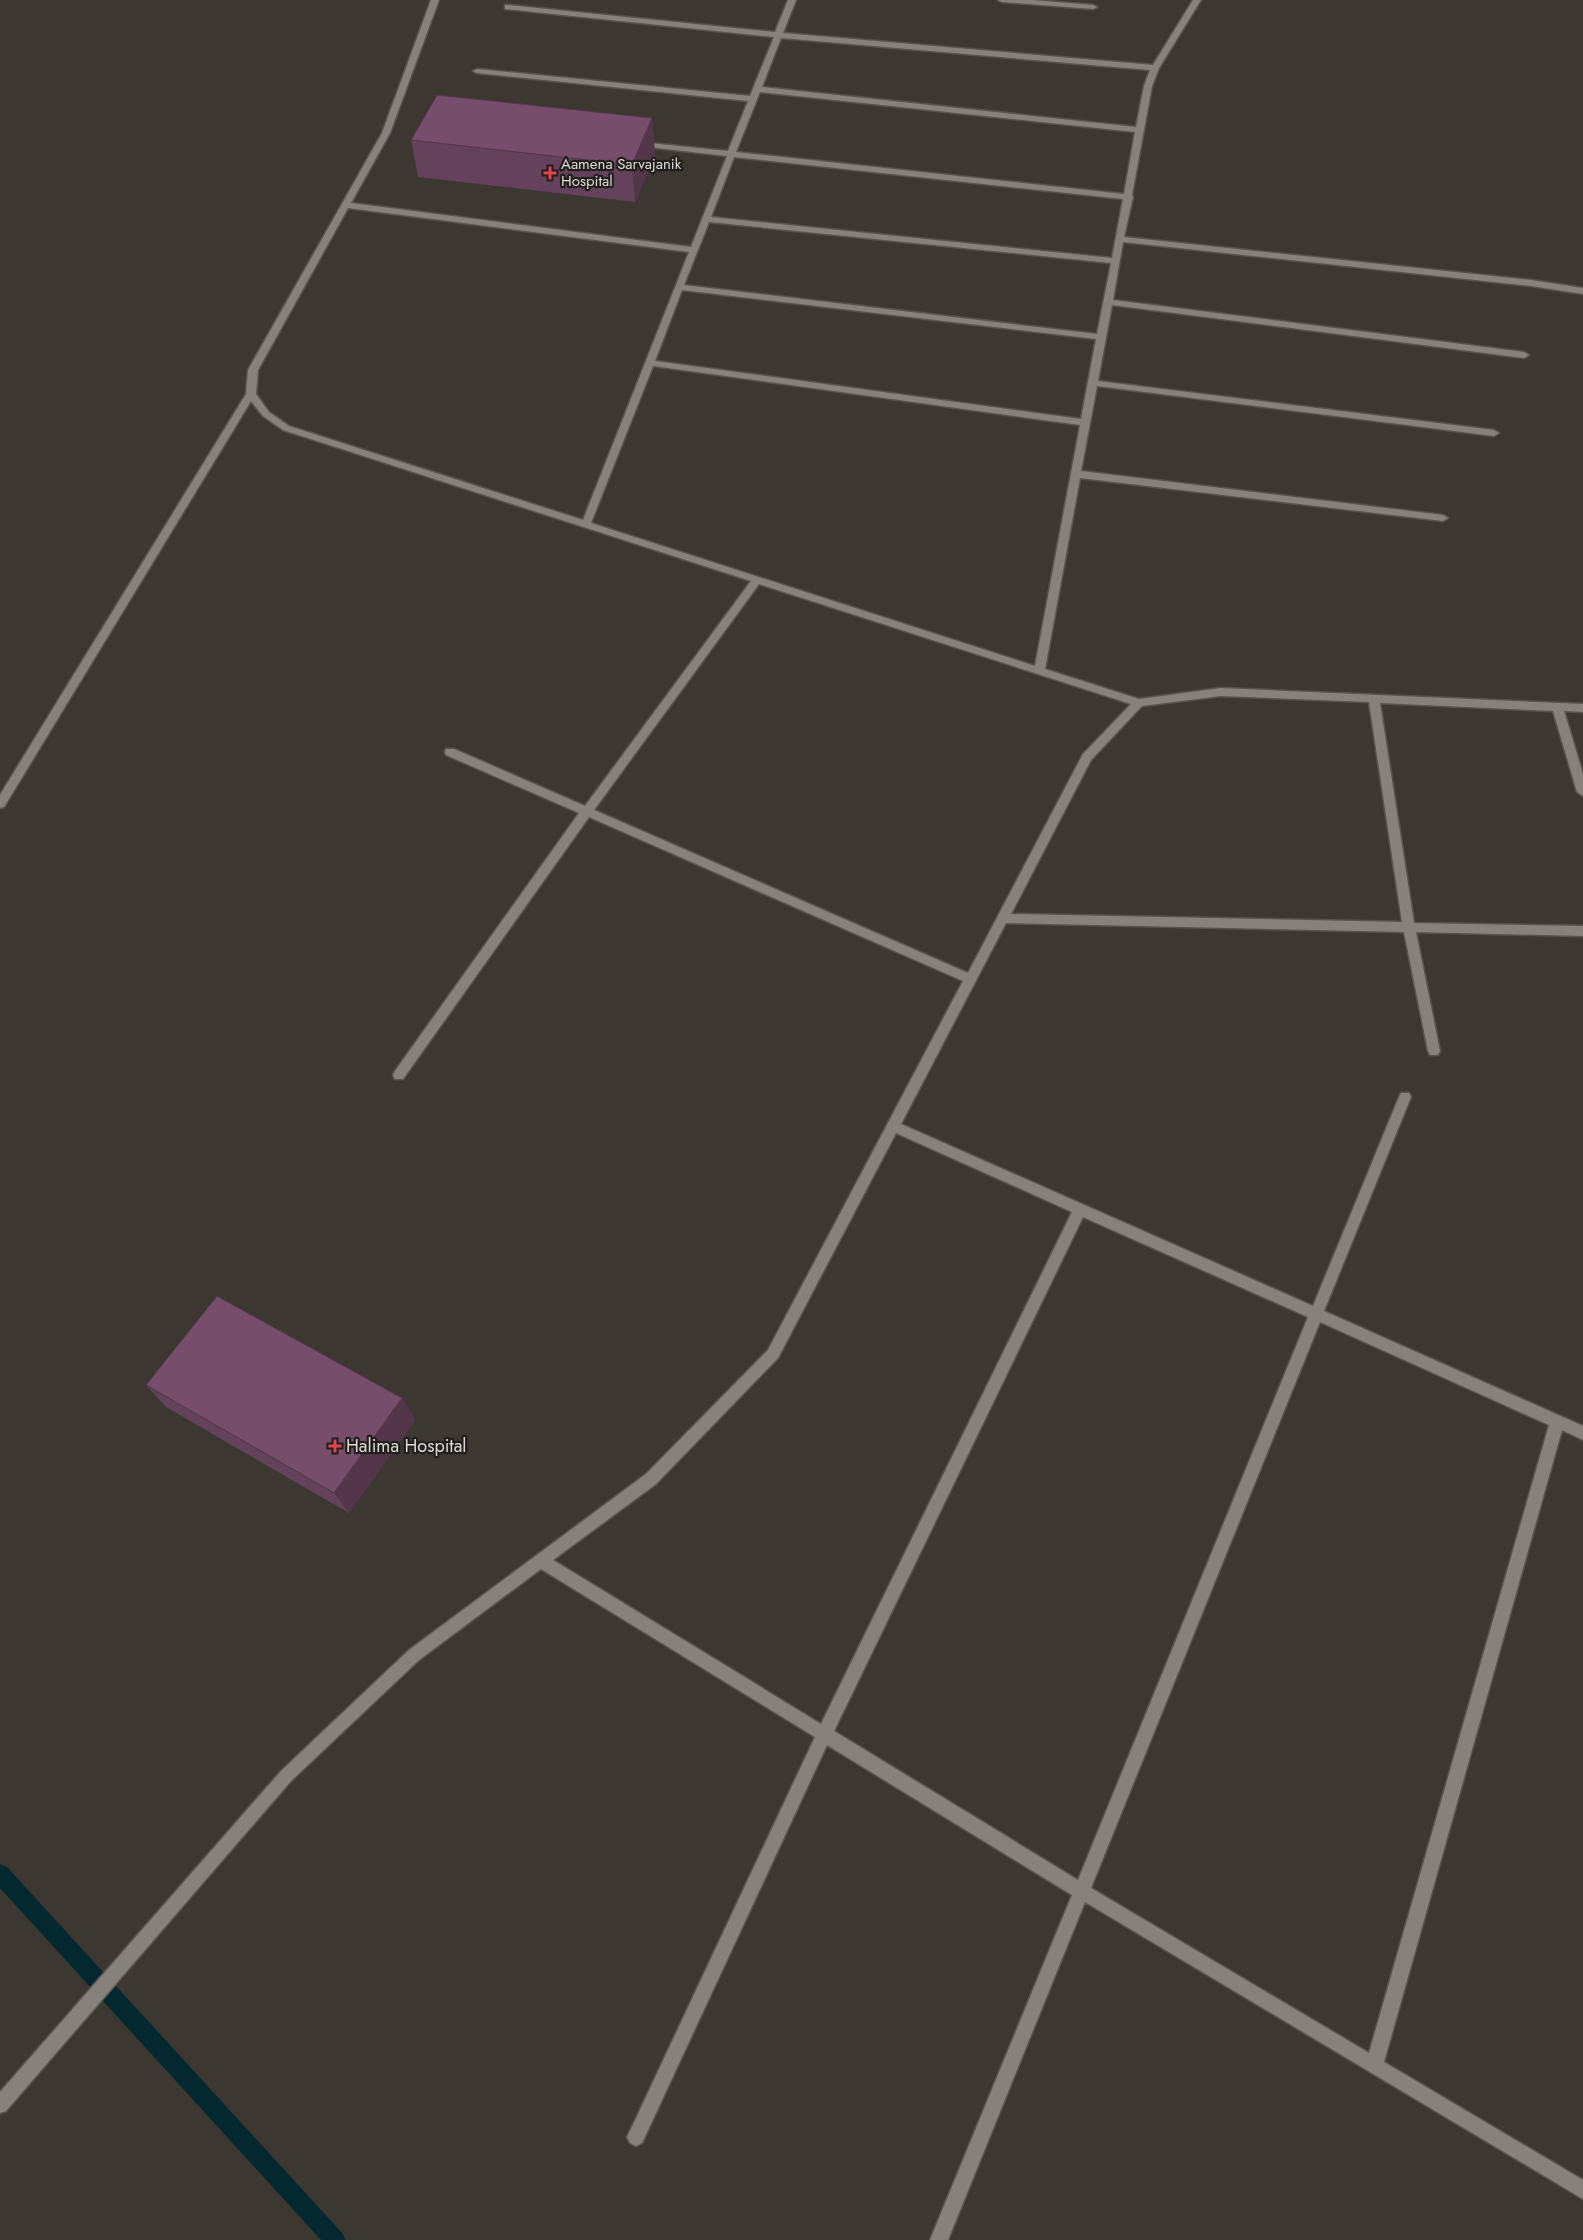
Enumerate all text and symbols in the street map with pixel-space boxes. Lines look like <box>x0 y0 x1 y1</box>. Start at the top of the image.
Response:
place label: Aamena Sarvajanik Hospital <box>561 153 682 192</box>
marker: Aamena Sarvajanik Hospital <box>543 166 557 180</box>
place label: Halima Hospital <box>346 1433 466 1459</box>
marker: Halima Hospital <box>328 1439 342 1453</box>

